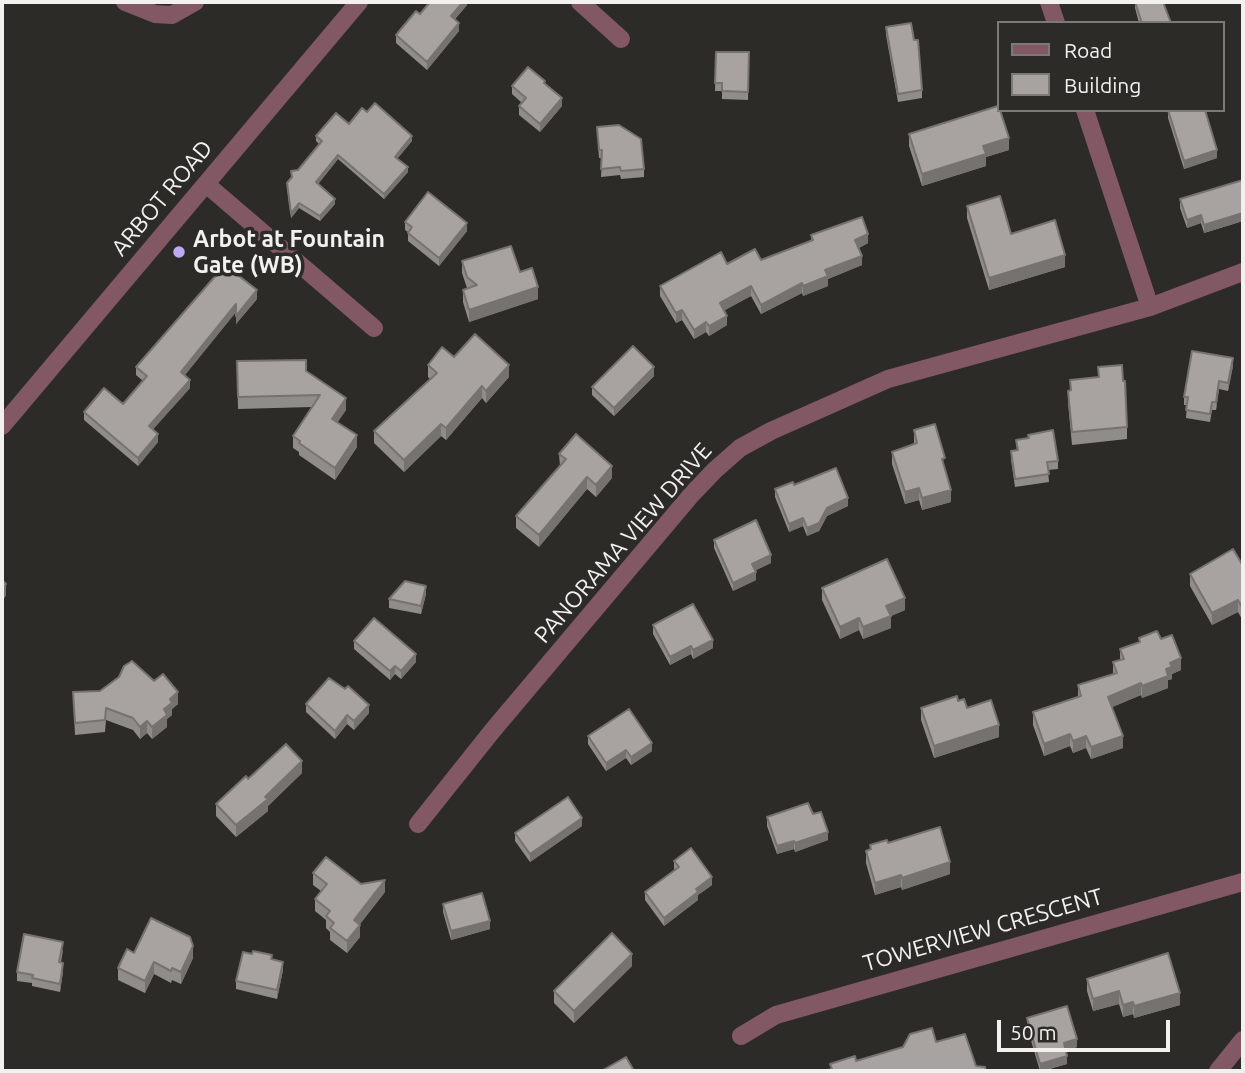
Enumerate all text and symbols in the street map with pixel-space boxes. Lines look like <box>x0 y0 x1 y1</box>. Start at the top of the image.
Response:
legend <box>996 21 1224 112</box>
text: Road <box>1064 38 1112 62</box>
text: Building <box>1064 73 1141 97</box>
street label: ARBOT ROAD <box>106 135 218 261</box>
place label: Arbot at Fountain Gate (WB) <box>193 225 385 279</box>
marker: Arbot at Fountain Gate (WB) <box>171 244 187 260</box>
street label: PANORAMA VIEW DRIVE <box>529 437 717 649</box>
street label: TOWERVIEW CRESCENT <box>860 883 1106 977</box>
scale bar <box>1000 1006 1173 1050</box>
text: 50 m <box>1010 1020 1057 1044</box>

